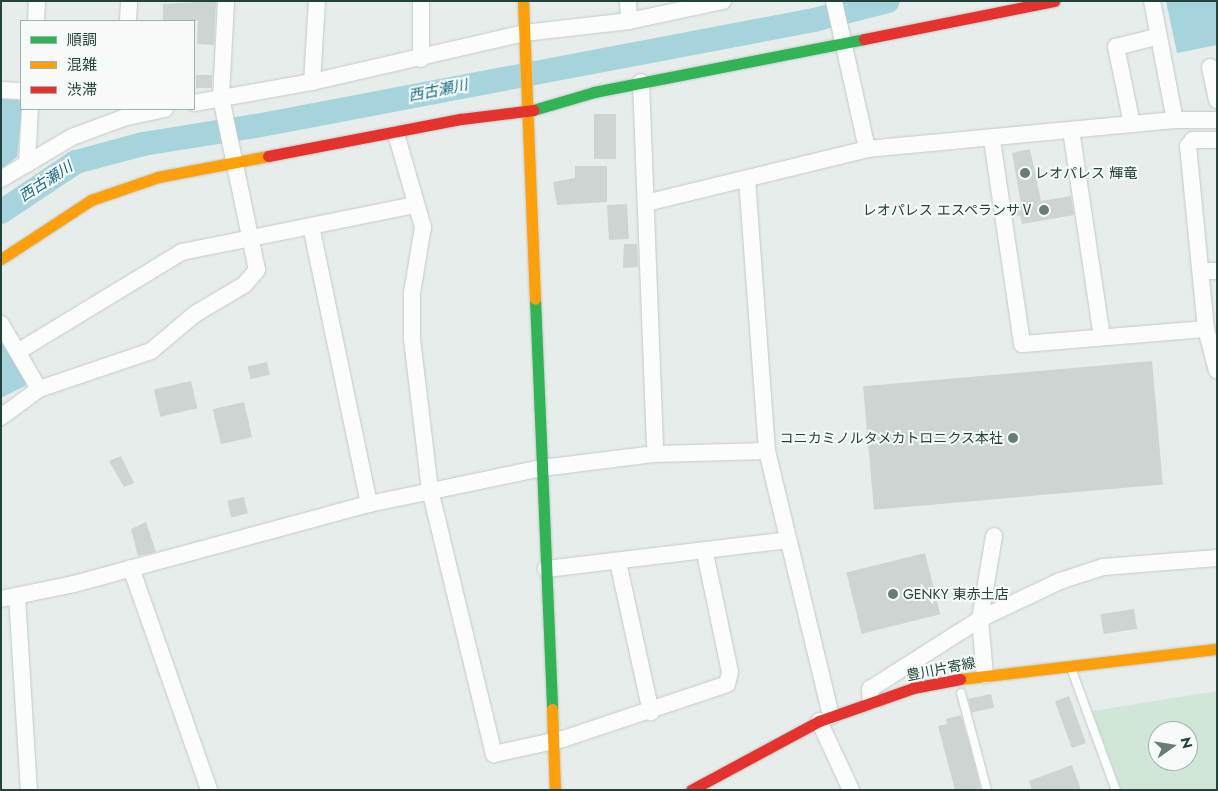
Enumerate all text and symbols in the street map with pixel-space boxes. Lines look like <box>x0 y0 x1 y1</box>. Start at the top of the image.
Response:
legend <box>20 20 195 110</box>
text: 順調 <box>67 29 97 51</box>
text: 混雑 <box>67 54 97 76</box>
water label: 西古瀬川 <box>407 76 469 106</box>
text: 渋滞 <box>67 79 97 101</box>
water label: 西古瀬川 <box>16 158 76 206</box>
place label: レオパレス 輝竜 <box>1035 165 1137 181</box>
marker: レオパレス 輝竜 <box>1019 167 1031 179</box>
place label: レオパレス エスペランサⅤ <box>862 202 1034 218</box>
marker: レオパレス エスペランサⅤ <box>1038 204 1050 216</box>
place label: コニカミノルタメカトロニクス本社 <box>779 430 1003 446</box>
marker: コニカミノルタメカトロニクス本社 <box>1007 432 1019 444</box>
place label: GENKY 東赤土店 <box>903 586 1009 602</box>
marker: GENKY 東赤土店 <box>887 588 899 600</box>
street label: 豊川片寄線 <box>905 654 977 684</box>
north arrow <box>1148 721 1198 771</box>
text: N <box>1176 735 1198 751</box>

